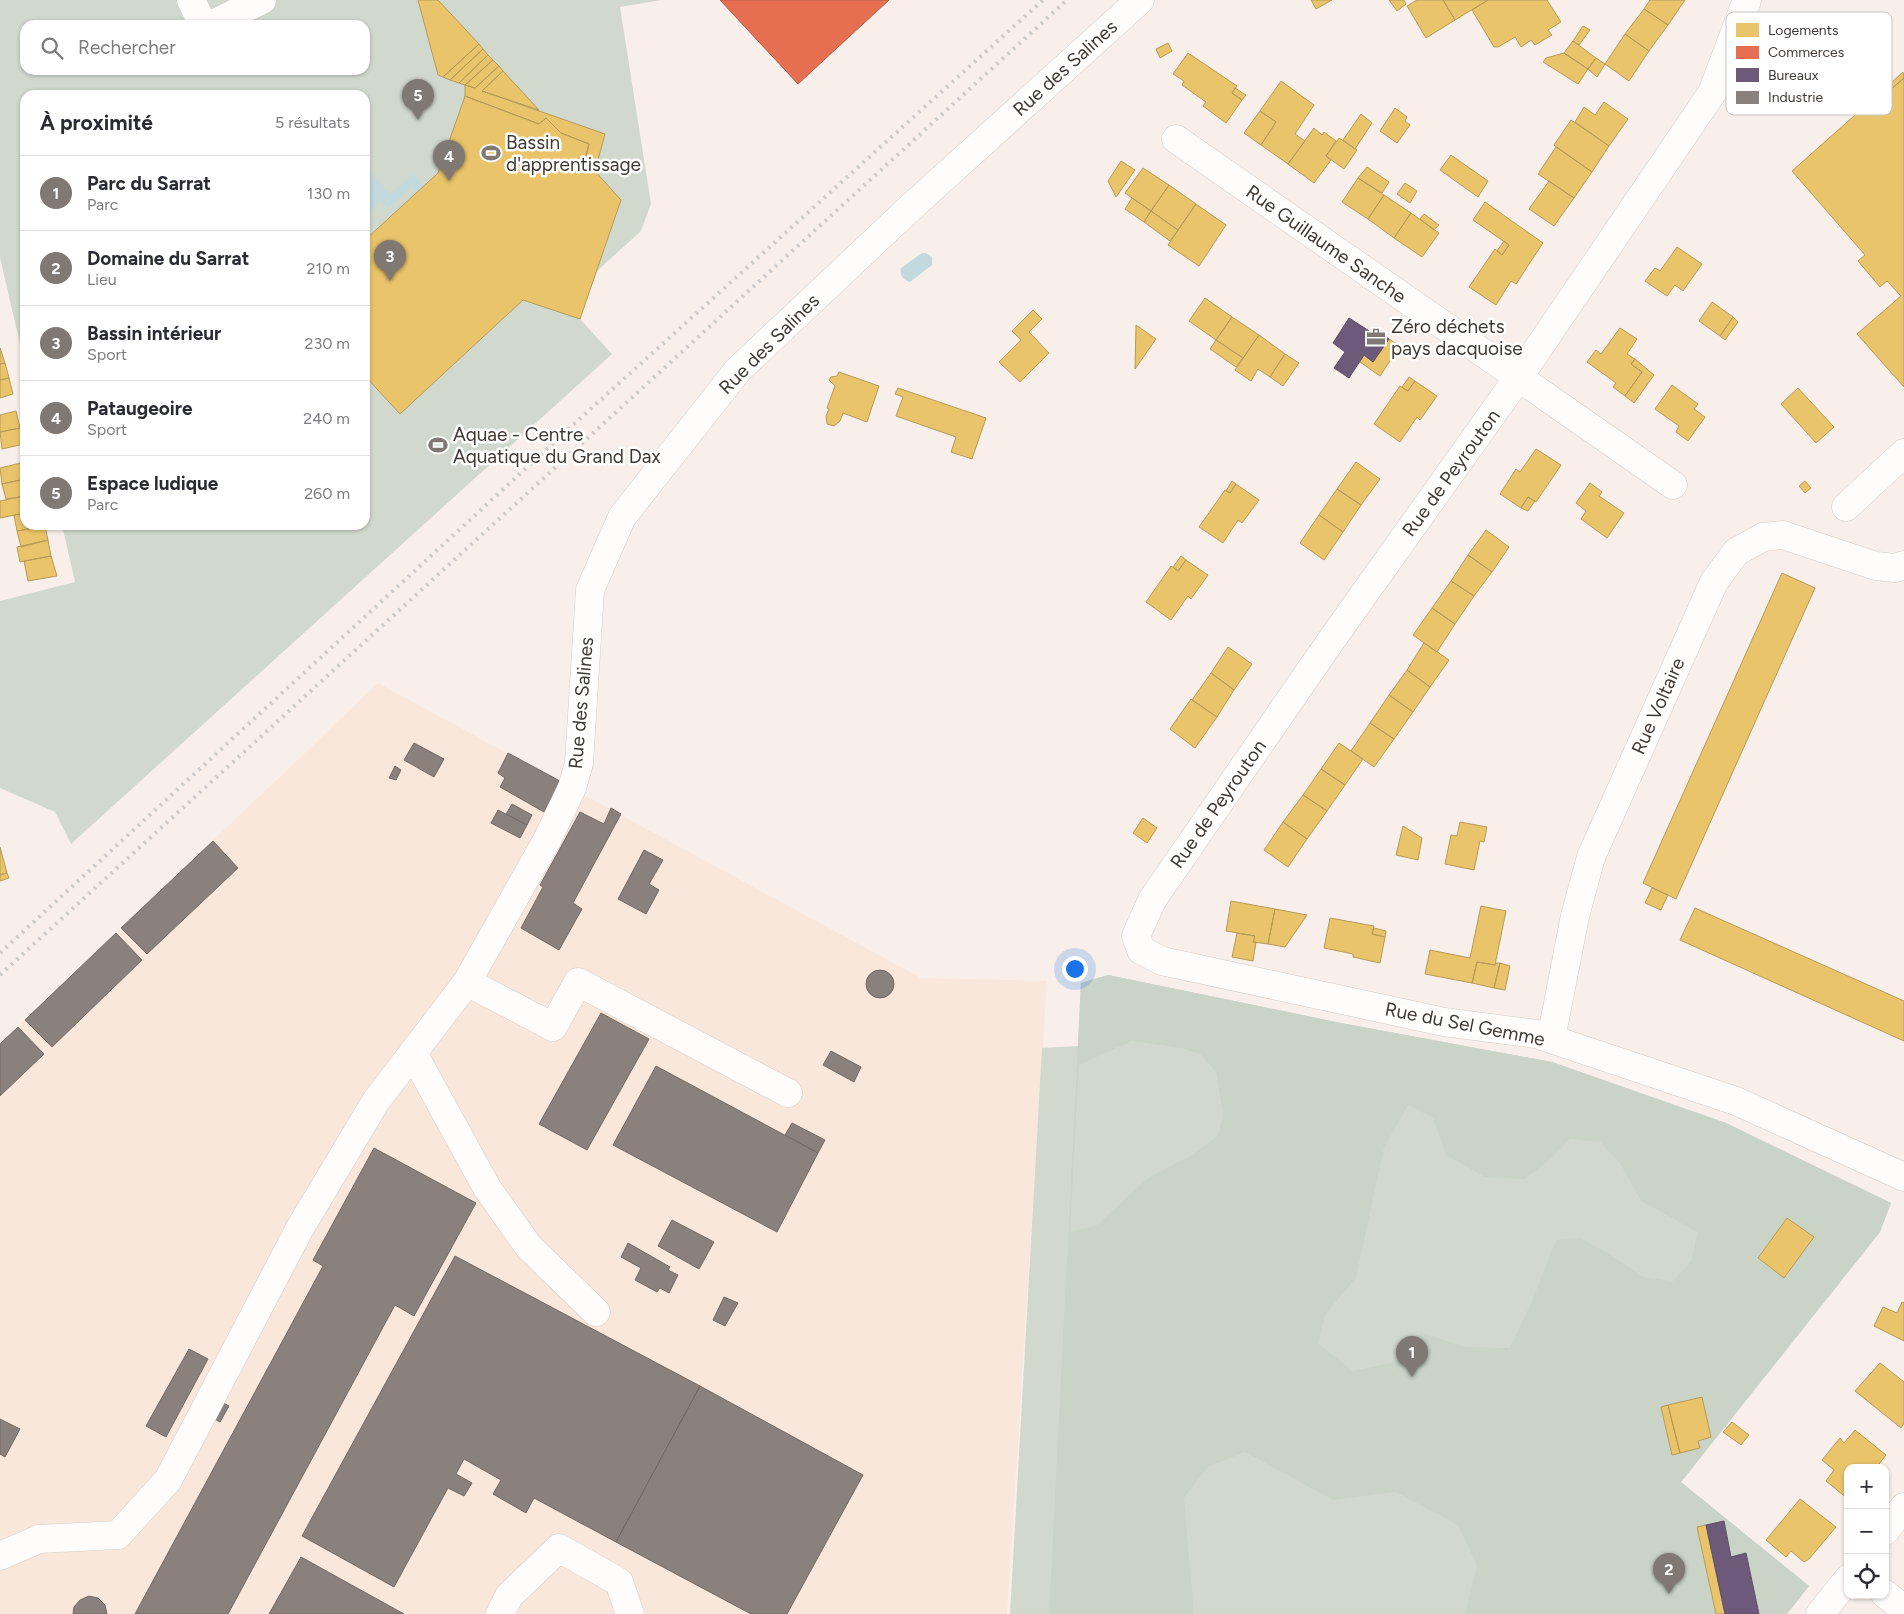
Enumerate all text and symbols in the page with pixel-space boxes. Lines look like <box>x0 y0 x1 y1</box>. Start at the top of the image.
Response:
legend <box>1726 12 1892 115</box>
street label: Rue des Salines <box>1008 15 1122 121</box>
search box <box>20 20 370 75</box>
text: Logements <box>1768 22 1838 39</box>
icon: search <box>38 34 66 62</box>
text: Rechercher <box>78 36 176 59</box>
text: Commerces <box>1768 44 1844 61</box>
text: Bureaux <box>1768 67 1819 84</box>
pin: 5 <box>402 79 434 120</box>
text: Industrie <box>1768 89 1823 106</box>
text: À proximité <box>40 110 153 135</box>
text: 5 résultats <box>275 113 350 132</box>
place label: Bassin d'apprentissage <box>506 131 641 176</box>
pin: 4 <box>433 140 465 181</box>
sports icon: Bassin d'apprentissage <box>480 142 502 164</box>
text: Parc du Sarrat <box>87 172 211 195</box>
street label: Rue Guillaume Sanche <box>1242 180 1410 308</box>
text: 1 <box>53 184 59 203</box>
text: 130 m <box>307 184 350 203</box>
text: Parc <box>87 195 118 214</box>
pin: 3 <box>374 240 406 281</box>
text: Domaine du Sarrat <box>87 247 249 270</box>
text: 2 <box>51 259 61 278</box>
text: 210 m <box>307 259 350 278</box>
text: Lieu <box>87 270 117 289</box>
street label: Rue des Salines <box>714 289 824 399</box>
place label: Zéro déchets pays dacquoise <box>1391 315 1523 360</box>
text: Bassin intérieur <box>87 322 221 345</box>
office icon: Zéro déchets pays dacquoise <box>1365 326 1387 348</box>
text: 3 <box>52 334 60 353</box>
text: 230 m <box>305 334 350 353</box>
text: Sport <box>87 345 127 364</box>
text: Pataugeoire <box>87 397 192 420</box>
street label: Rue de Peyrouton <box>1397 405 1505 541</box>
text: 4 <box>51 409 61 428</box>
text: 240 m <box>303 409 350 428</box>
text: Sport <box>87 420 127 439</box>
place label: Aquae - Centre Aquatique du Grand Dax <box>453 423 660 468</box>
sports icon: Aquae - Centre Aquatique du Grand Dax <box>427 434 449 456</box>
text: Espace ludique <box>87 472 218 495</box>
text: 5 <box>51 484 61 503</box>
text: 260 m <box>304 484 350 503</box>
text: Parc <box>87 495 118 514</box>
street label: Rue des Salines <box>564 636 598 770</box>
street label: Rue Voltaire <box>1627 654 1689 758</box>
street label: Rue de Peyrouton <box>1165 735 1271 873</box>
your location <box>1062 956 1088 982</box>
street label: Rue du Sel Gemme <box>1383 997 1547 1051</box>
pin: 1 <box>1396 1336 1428 1377</box>
map controls <box>1844 1464 1889 1599</box>
button: + <box>1844 1464 1889 1509</box>
button: − <box>1844 1509 1889 1554</box>
pin: 2 <box>1653 1553 1685 1594</box>
button: locate <box>1844 1554 1889 1599</box>

